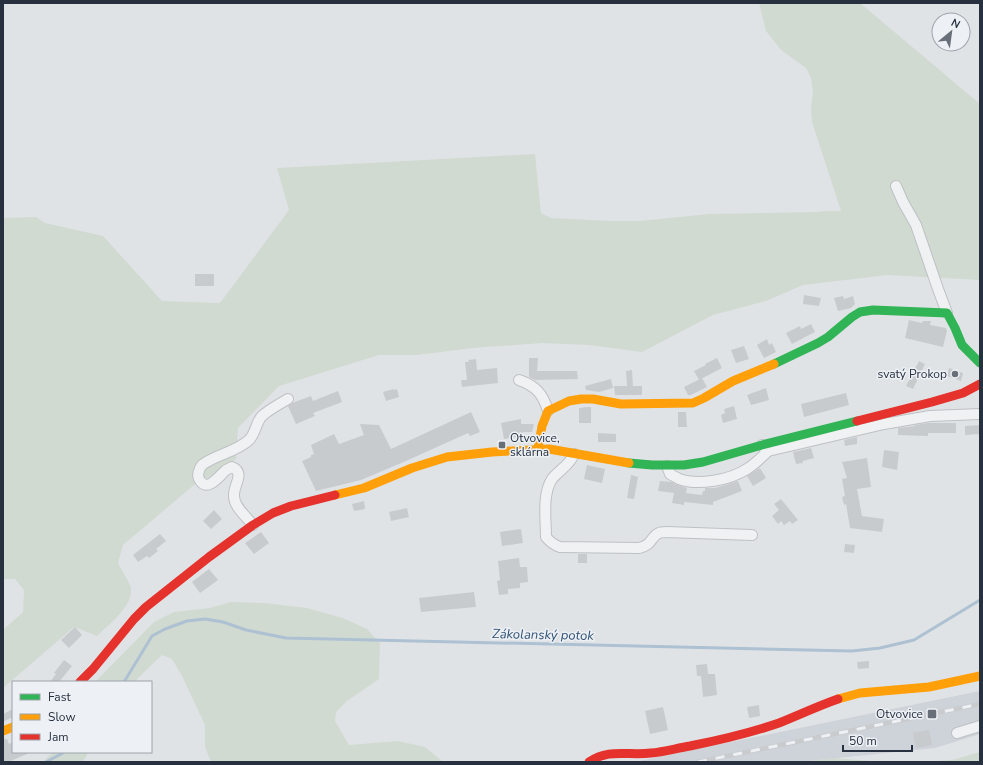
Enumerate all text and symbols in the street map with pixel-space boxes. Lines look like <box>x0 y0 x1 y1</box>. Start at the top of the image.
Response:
north arrow <box>931 12 971 52</box>
text: N <box>948 15 963 32</box>
place label: svatý Prokop <box>878 366 947 382</box>
marker: svatý Prokop <box>950 369 960 379</box>
place label: Otvovice, sklárna <box>510 430 560 460</box>
marker: Otvovice, sklárna <box>497 440 507 450</box>
water label: Zákolanský potok <box>492 625 594 645</box>
legend <box>12 681 152 753</box>
text: Fast <box>48 689 71 705</box>
place label: Otvovice <box>876 706 923 722</box>
marker: Otvovice <box>926 708 938 720</box>
text: Slow <box>48 709 76 725</box>
scale bar <box>843 727 912 753</box>
text: Jam <box>47 729 69 745</box>
text: 50 m <box>849 733 877 749</box>

